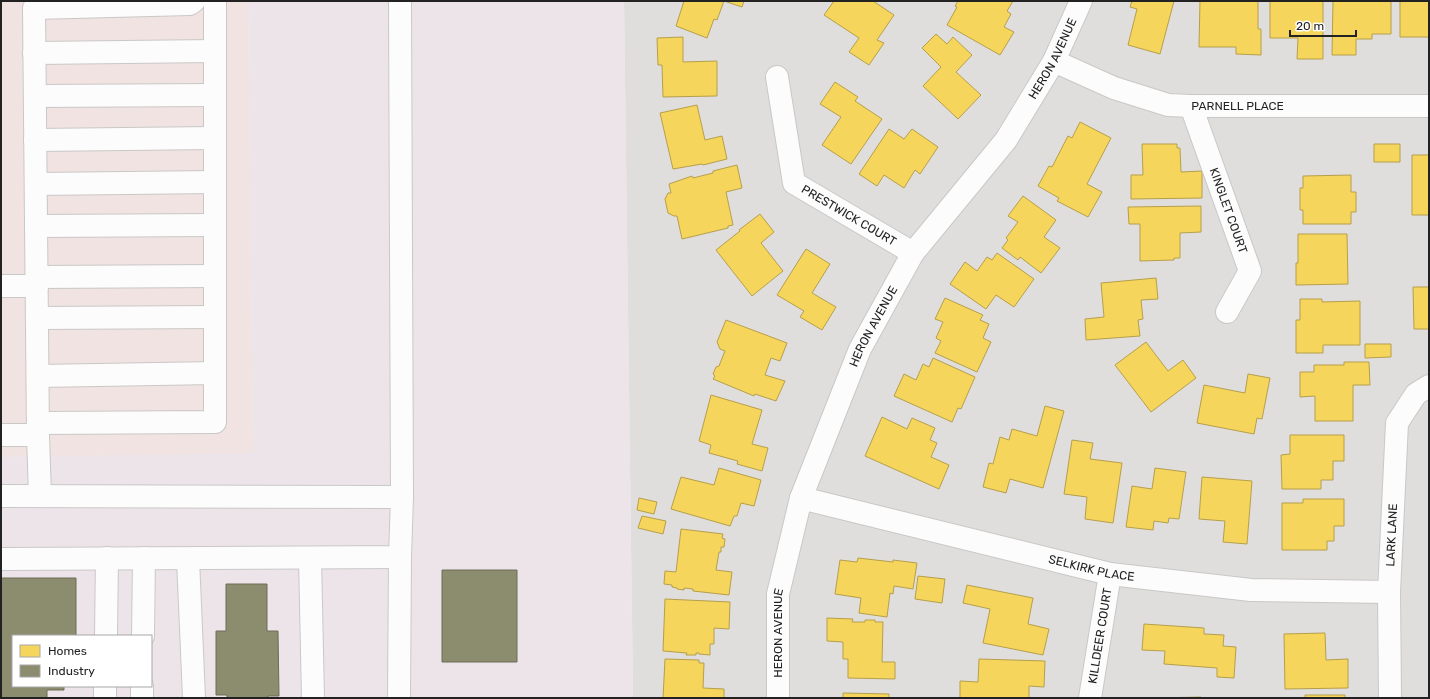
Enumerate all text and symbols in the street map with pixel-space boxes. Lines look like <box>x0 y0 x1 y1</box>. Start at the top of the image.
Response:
scale bar <box>1290 12 1356 38</box>
street label: HERON AVENUE <box>1026 16 1079 102</box>
text: 20 m <box>1296 19 1324 33</box>
street label: PARNELL PLACE <box>1191 99 1284 113</box>
street label: KINGLET COURT <box>1207 166 1250 255</box>
street label: PRESTWICK COURT <box>799 182 899 249</box>
street label: HERON AVENUE <box>847 284 900 369</box>
street label: LARK LANE <box>1383 503 1400 567</box>
street label: SELKIRK PLACE <box>1047 552 1135 584</box>
street label: HERON AVENUE <box>771 587 786 678</box>
street label: KILLDEER COURT <box>1085 587 1115 685</box>
legend <box>12 635 152 687</box>
text: Homes <box>48 644 87 658</box>
text: Industry <box>48 664 95 678</box>

